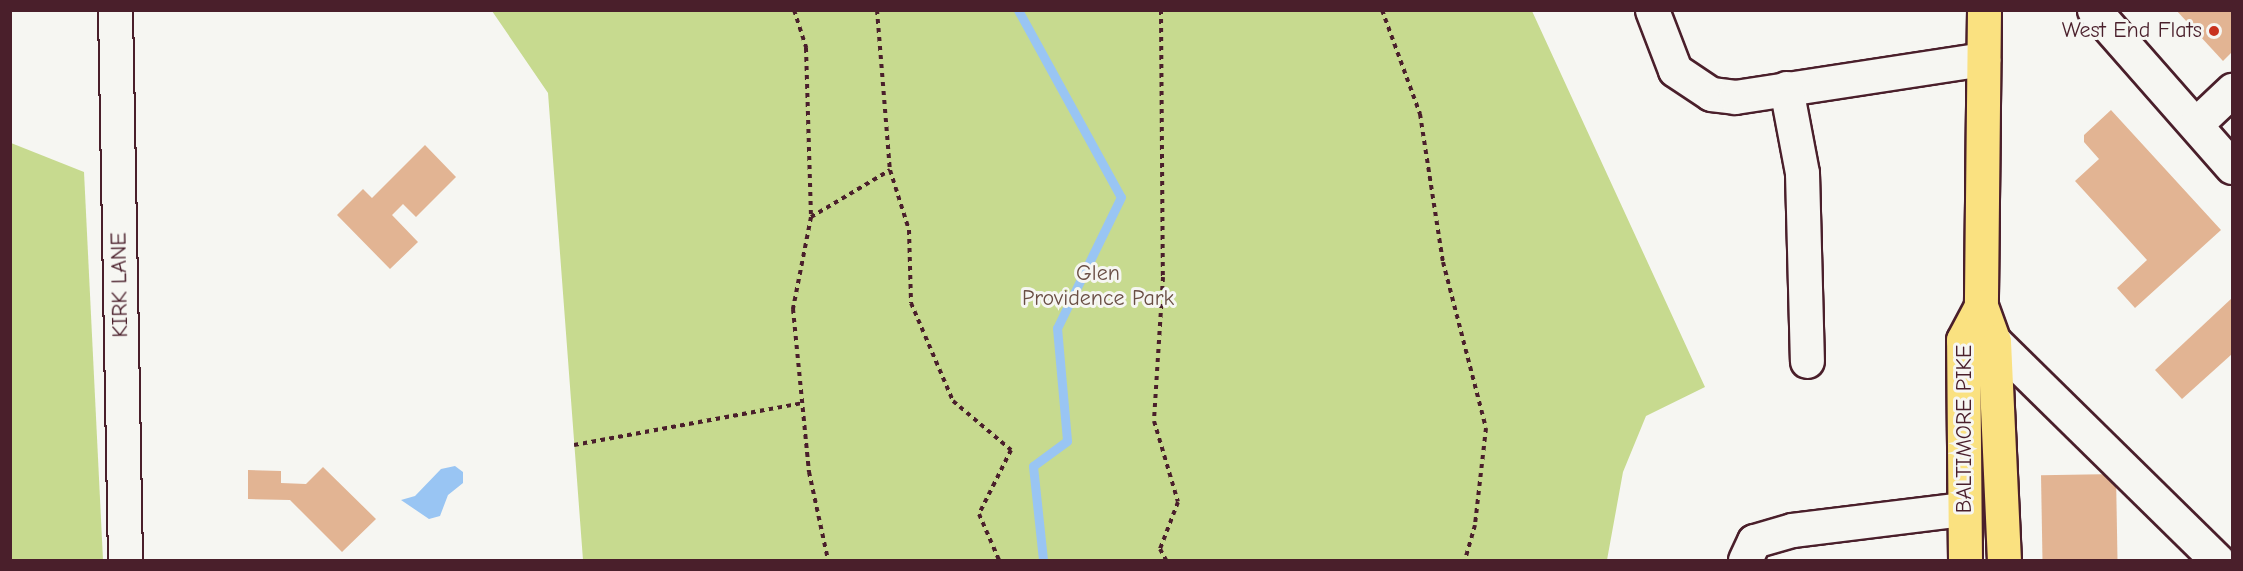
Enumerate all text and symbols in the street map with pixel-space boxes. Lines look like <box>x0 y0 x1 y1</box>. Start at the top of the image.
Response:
place label: West End Flats <box>2062 18 2202 44</box>
marker: West End Flats <box>2207 24 2221 38</box>
street label: KIRK LANE <box>106 232 134 338</box>
park label: Glen Providence Park <box>1022 260 1174 312</box>
street label: BALTIMORE PIKE <box>1952 345 1978 513</box>

